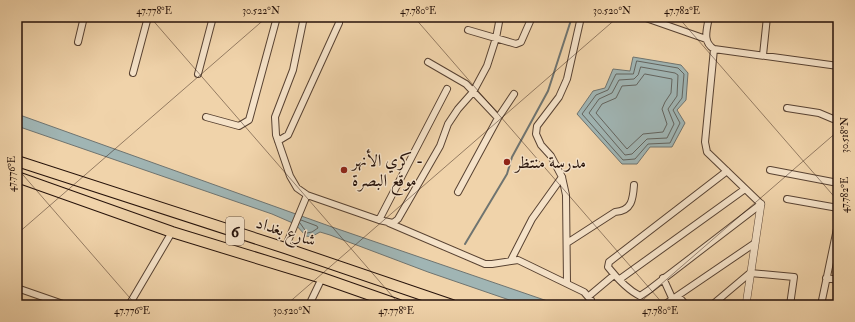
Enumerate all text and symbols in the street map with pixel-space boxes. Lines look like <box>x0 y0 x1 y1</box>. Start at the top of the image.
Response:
text: 47.778°E <box>136 5 172 17</box>
text: 30.522°N <box>242 5 280 17</box>
text: 47.780°E <box>400 5 436 17</box>
text: 30.520°N <box>593 5 631 17</box>
text: 47.782°E <box>664 5 700 17</box>
text: 30.518°N <box>839 117 851 153</box>
place label: كري الأنهر - موقع البصرة <box>350 149 423 196</box>
place label: مدرسة منتظر <box>513 152 586 173</box>
text: 47.776°E <box>6 156 18 192</box>
marker: مدرسة منتظر <box>502 157 512 167</box>
marker: كري الأنهر - موقع البصرة <box>339 165 349 175</box>
text: 47.782°E <box>839 177 851 213</box>
street label: شارع بغداد <box>252 212 319 254</box>
road number: 6 <box>226 217 244 245</box>
text: 47.776°E <box>114 305 150 317</box>
text: 30.520°N <box>273 305 311 317</box>
text: 47.778°E <box>378 305 414 317</box>
text: 47.780°E <box>642 305 678 317</box>

